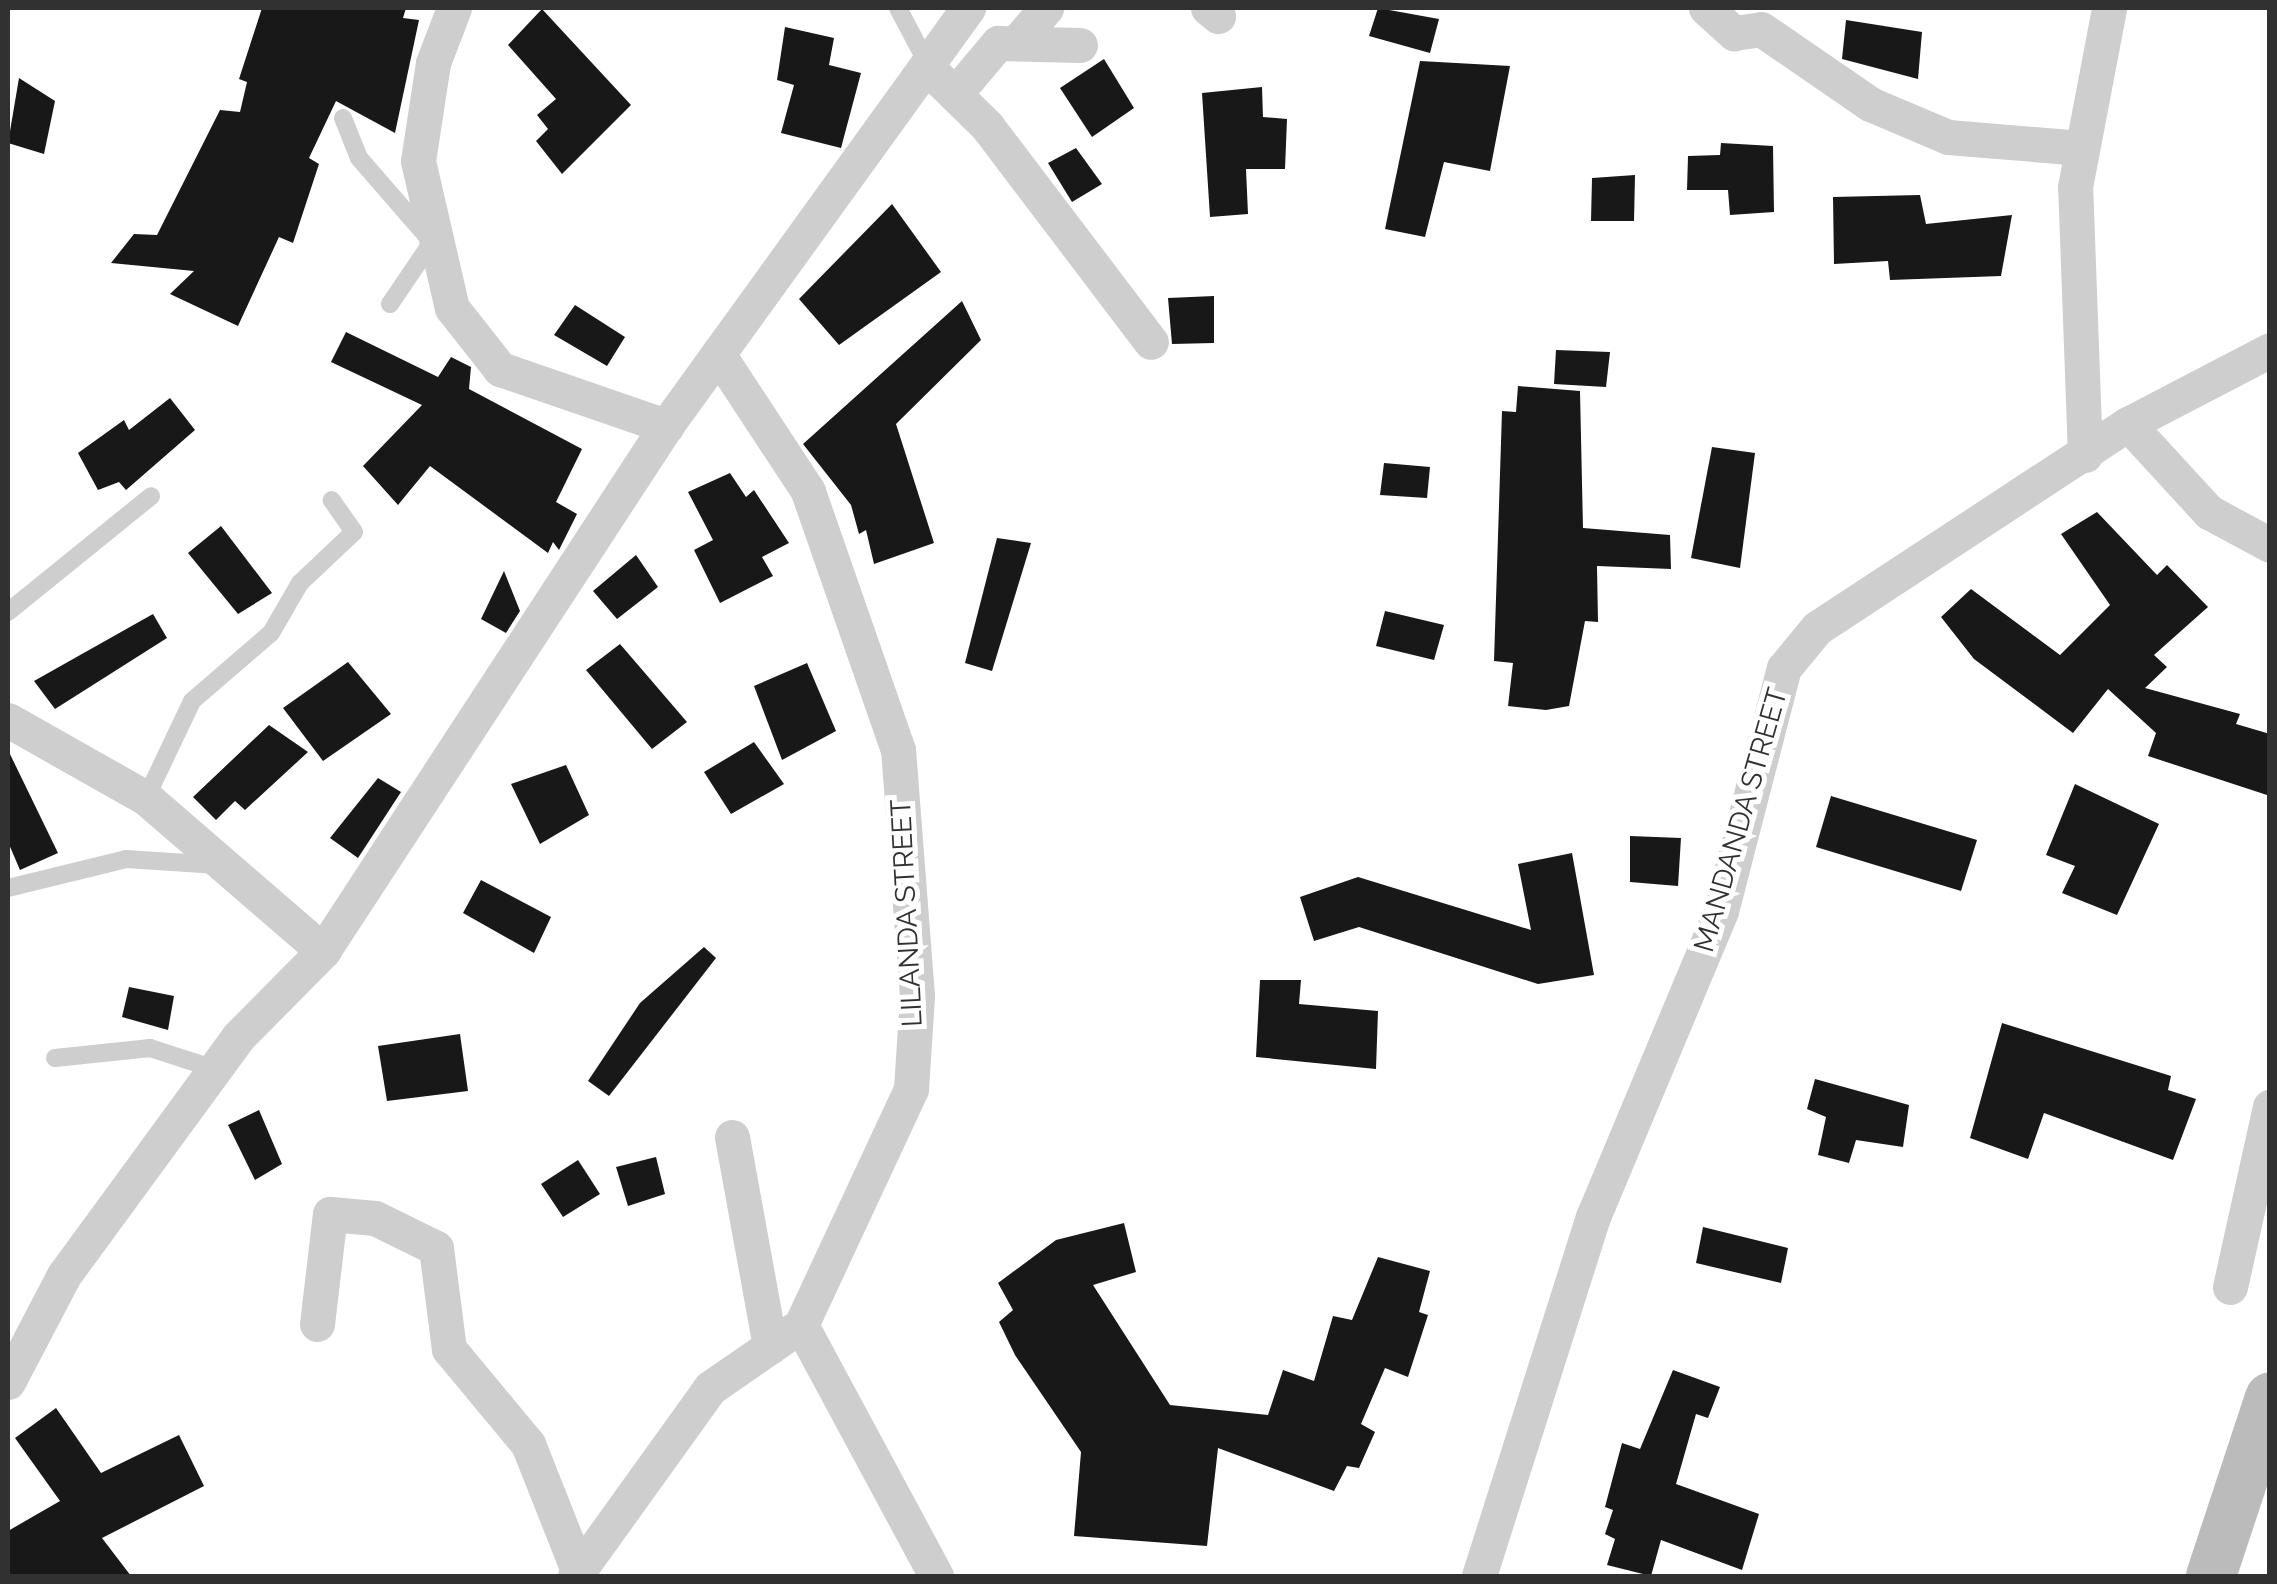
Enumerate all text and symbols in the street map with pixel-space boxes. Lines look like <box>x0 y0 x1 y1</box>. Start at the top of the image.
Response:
street label: MANDANDA STREET <box>1687 684 1795 956</box>
street label: LILANDA STREET <box>884 798 930 1028</box>

